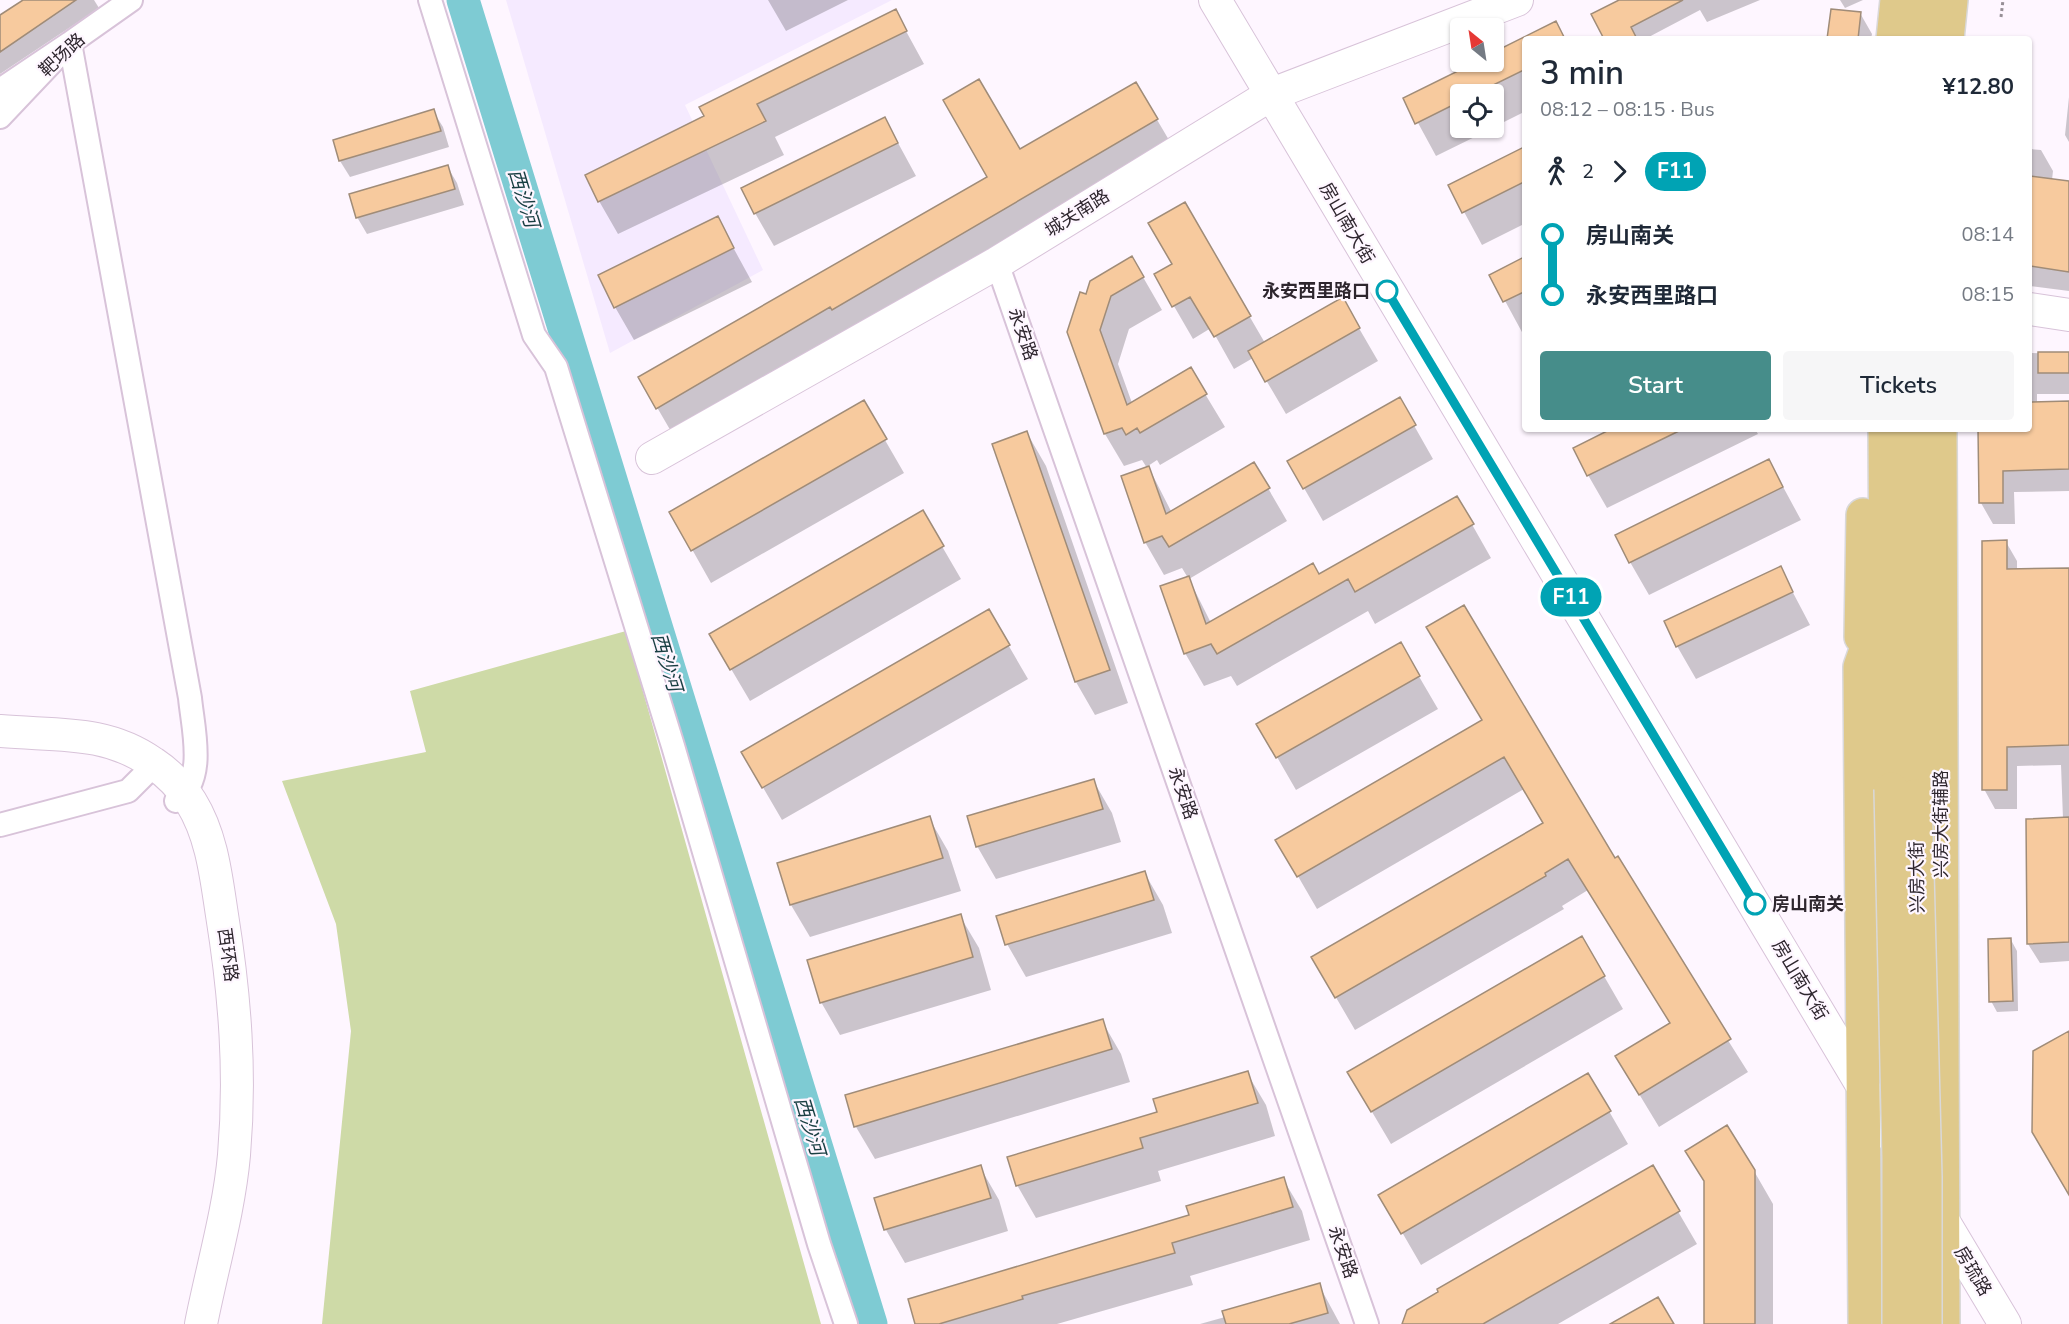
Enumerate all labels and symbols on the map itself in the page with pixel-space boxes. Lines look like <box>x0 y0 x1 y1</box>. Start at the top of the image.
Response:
north arrow <box>1450 18 1504 72</box>
street label: 靶场路 <box>34 28 90 82</box>
water label: 西沙河 <box>502 166 546 235</box>
street label: 房山南大街 <box>1314 178 1380 268</box>
street label: 城关南路 <box>1040 184 1114 242</box>
place label: 永安西里路口 <box>1262 279 1370 303</box>
marker: 永安西里路口 <box>1376 280 1398 302</box>
street label: 永安路 <box>1003 305 1043 363</box>
line badge: F11 <box>1536 578 1606 616</box>
water label: 西沙河 <box>645 630 689 699</box>
street label: 永安路 <box>1163 764 1203 822</box>
street label: 兴房大街辅路 <box>1929 770 1953 878</box>
street label: 兴房大街 <box>1904 841 1930 913</box>
place label: 房山南关 <box>1772 892 1844 916</box>
marker: 房山南关 <box>1744 893 1766 915</box>
street label: 西环路 <box>212 927 244 983</box>
street label: 房山南大街 <box>1767 935 1833 1025</box>
water label: 西沙河 <box>788 1094 832 1163</box>
street label: 永安路 <box>1323 1223 1363 1281</box>
street label: 房琉路 <box>1949 1242 1997 1300</box>

